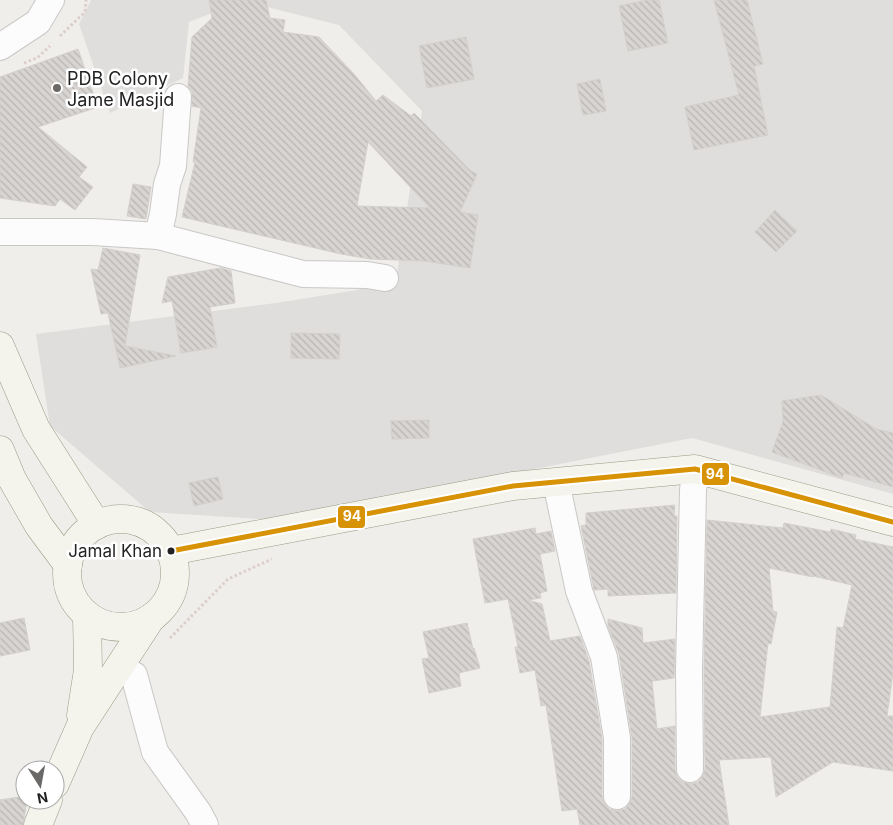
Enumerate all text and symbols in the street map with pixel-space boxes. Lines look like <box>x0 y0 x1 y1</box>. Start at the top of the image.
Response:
place label: PDB Colony Jame Masjid <box>67 68 174 110</box>
marker: PDB Colony Jame Masjid <box>51 82 63 94</box>
line badge: 94 <box>701 462 730 486</box>
text: 94 <box>706 465 724 482</box>
line badge: 94 <box>337 505 366 529</box>
text: 94 <box>343 507 361 524</box>
place label: Jamal Khan <box>68 541 162 561</box>
marker: Jamal Khan <box>166 546 176 556</box>
north arrow <box>15 760 65 810</box>
text: N <box>36 789 49 808</box>

